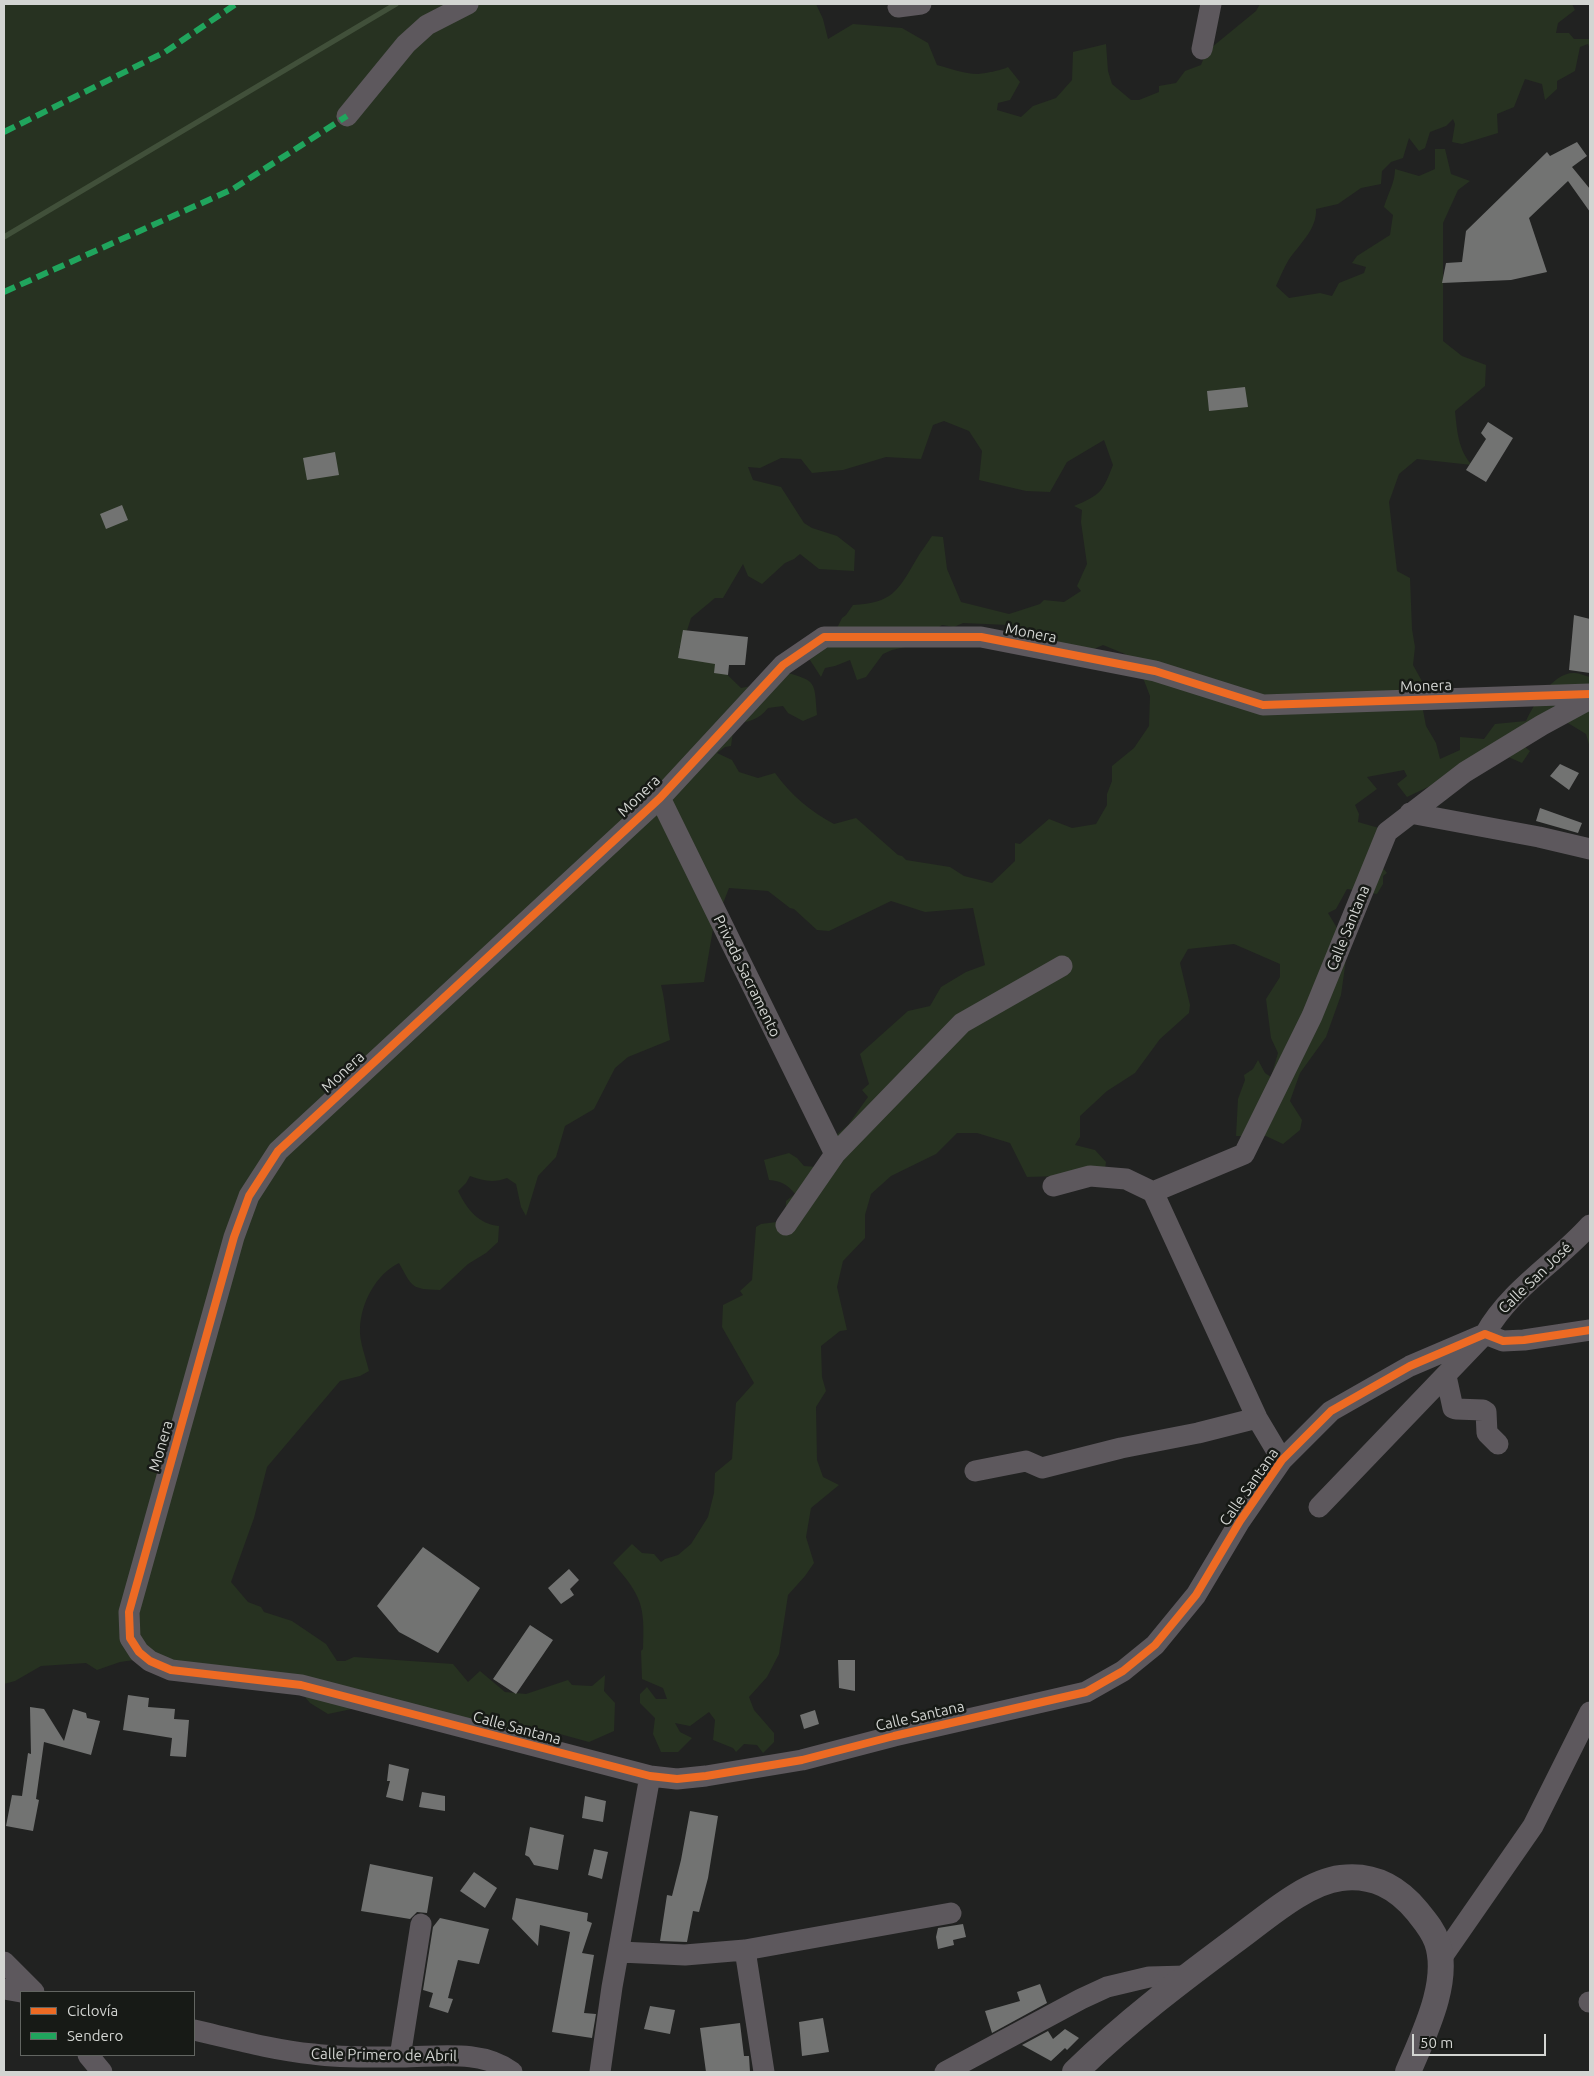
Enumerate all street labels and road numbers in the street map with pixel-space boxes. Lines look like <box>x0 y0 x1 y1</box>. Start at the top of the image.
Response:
street label: Monera <box>1004 619 1058 647</box>
street label: Monera <box>1400 676 1452 696</box>
street label: Monera <box>614 771 664 821</box>
street label: Calle Santana <box>1323 883 1373 973</box>
street label: Privada Sacramento <box>710 912 784 1040</box>
street label: Monera <box>318 1048 368 1096</box>
street label: Calle San José <box>1495 1239 1575 1317</box>
street label: Monera <box>145 1419 177 1473</box>
street label: Calle Santana <box>1216 1445 1282 1529</box>
street label: Calle Santana <box>874 1697 966 1735</box>
street label: Calle Santana <box>471 1708 563 1748</box>
street label: Calle Primero de Abril <box>311 2045 457 2065</box>

